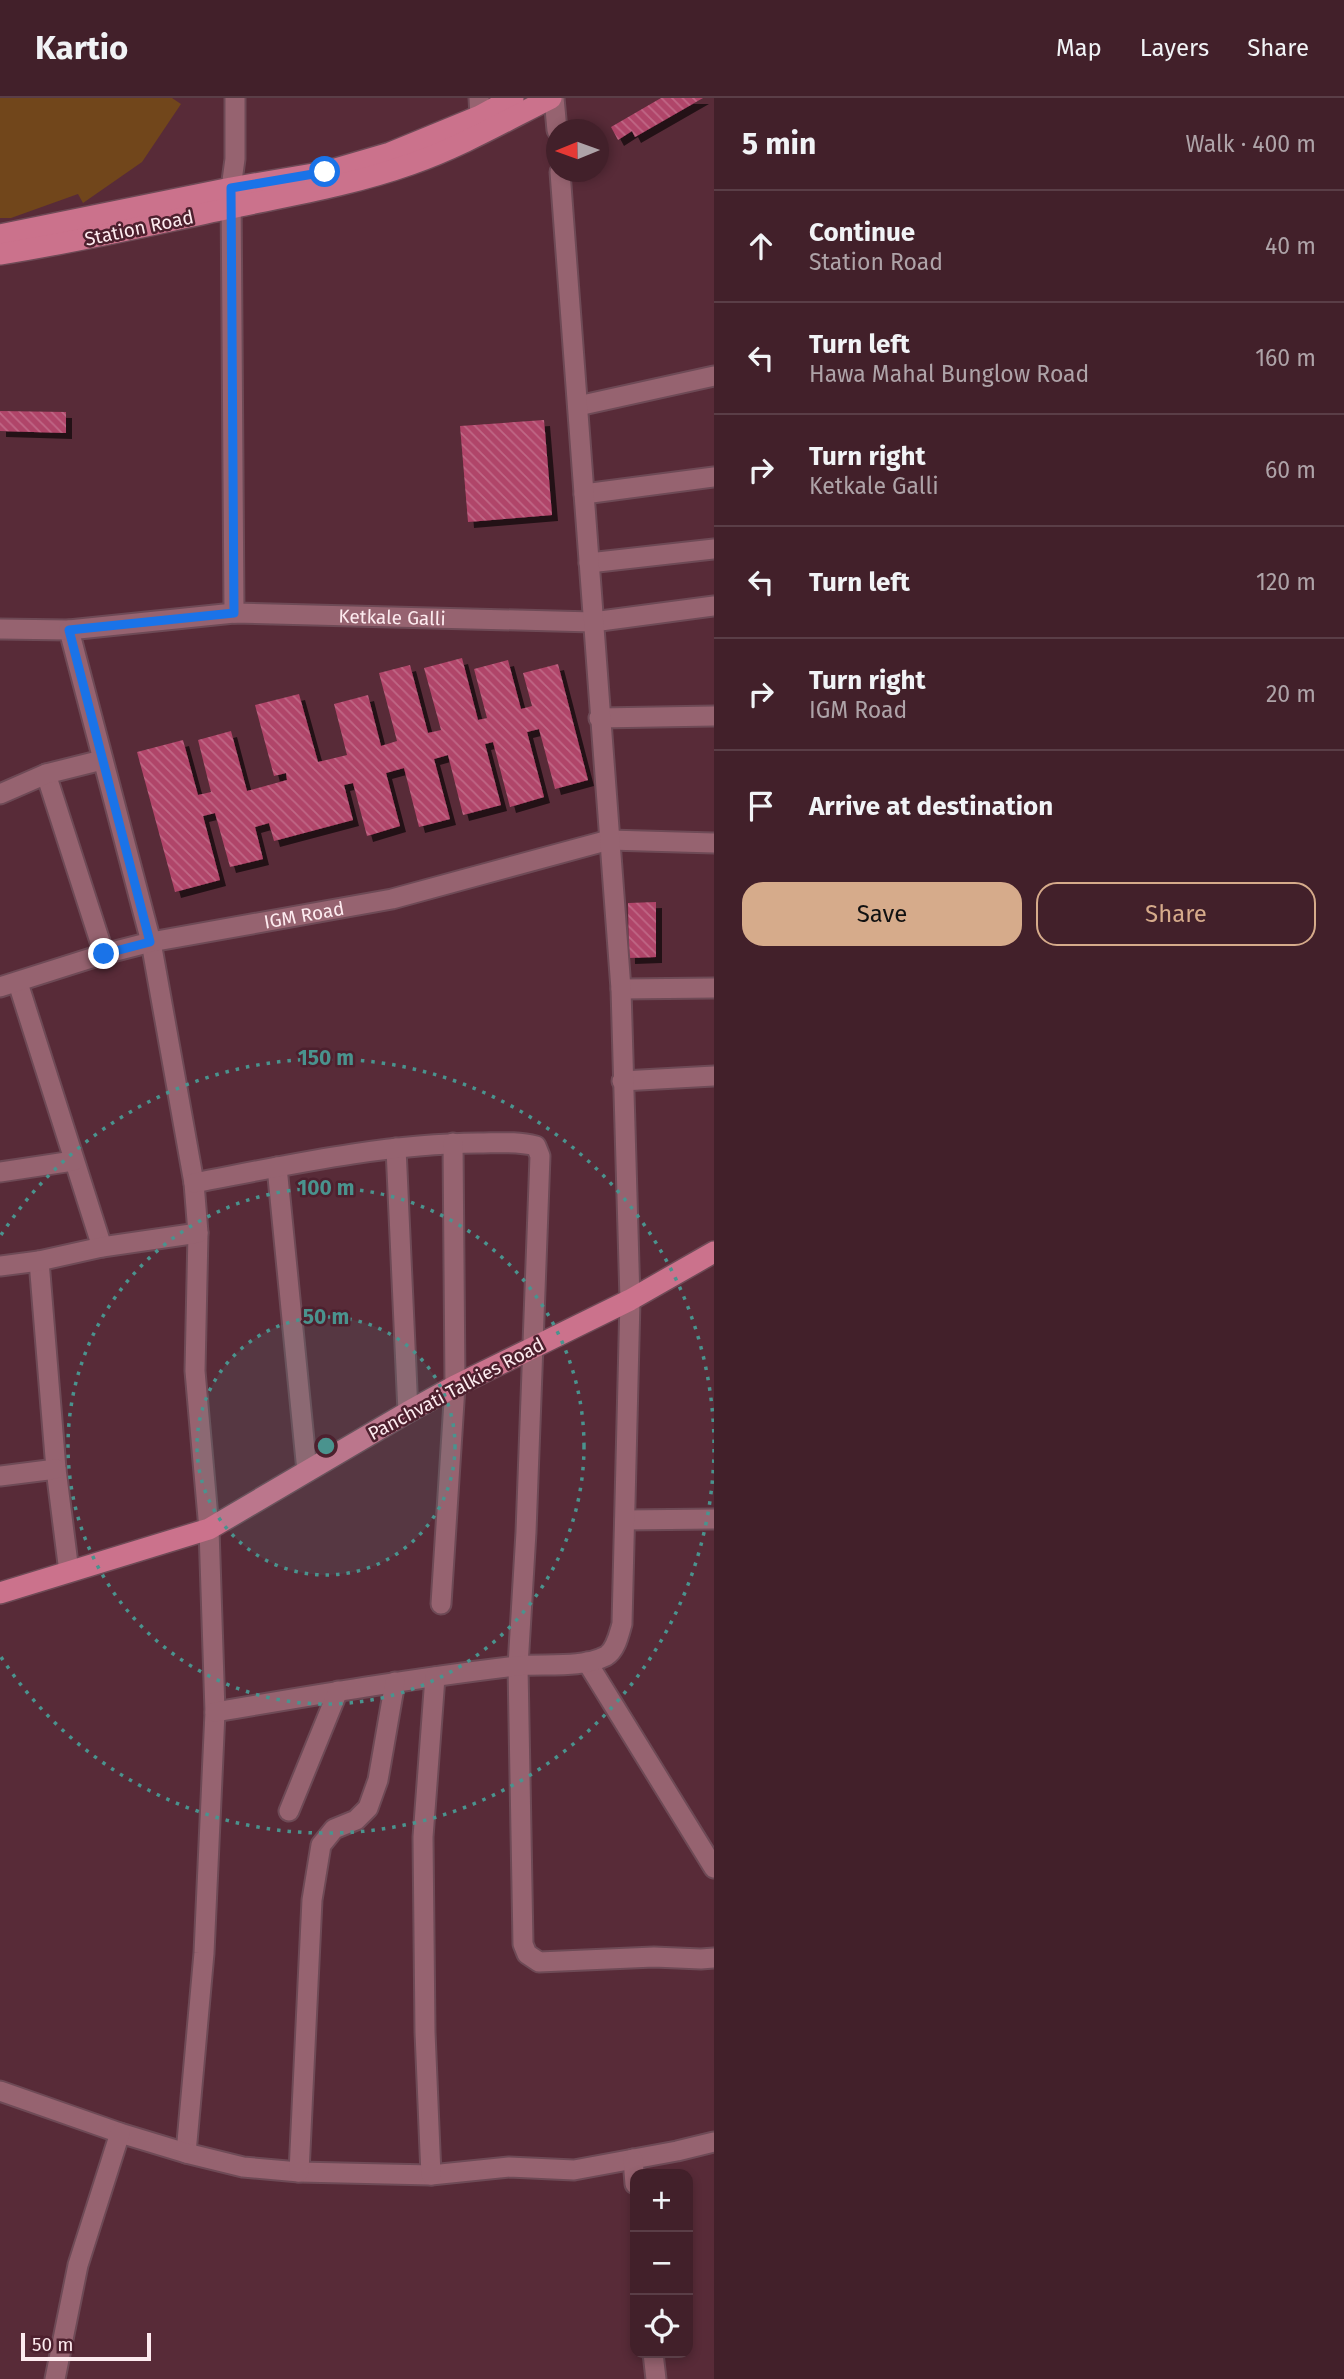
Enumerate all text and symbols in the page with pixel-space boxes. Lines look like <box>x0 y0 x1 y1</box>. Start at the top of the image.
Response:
text: Kartio <box>35 28 128 68</box>
text: Map <box>1056 34 1102 62</box>
text: Layers <box>1140 34 1209 62</box>
text: Share <box>1247 34 1309 62</box>
north arrow <box>546 119 609 182</box>
text: 5 min <box>742 126 816 162</box>
text: Walk · 400 m <box>1185 130 1316 158</box>
route start <box>309 156 340 187</box>
street label: Station Road <box>82 205 196 251</box>
text: Continue <box>809 217 915 248</box>
icon: ahead <box>742 227 780 265</box>
text: 40 m <box>1265 232 1316 260</box>
text: Station Road <box>809 248 943 276</box>
text: Turn left <box>809 329 910 360</box>
icon: left <box>742 339 780 377</box>
text: 160 m <box>1255 344 1316 372</box>
text: Hawa Mahal Bunglow Road <box>809 360 1089 388</box>
text: Turn right <box>809 441 926 472</box>
icon: right <box>742 451 780 489</box>
text: 60 m <box>1265 456 1316 484</box>
text: Ketkale Galli <box>809 472 939 500</box>
icon: left <box>742 563 780 601</box>
text: Turn left <box>809 567 910 598</box>
text: 120 m <box>1256 568 1316 596</box>
street label: Ketkale Galli <box>338 604 446 630</box>
text: Turn right <box>809 665 926 696</box>
icon: right <box>742 675 780 713</box>
text: 20 m <box>1266 680 1316 708</box>
text: IGM Road <box>809 696 907 724</box>
icon: arrive <box>742 787 780 825</box>
text: Arrive at destination <box>809 791 1053 822</box>
button: Save <box>742 882 1022 946</box>
button: Share <box>1036 882 1316 946</box>
street label: IGM Road <box>262 896 346 933</box>
route end <box>88 938 119 969</box>
text: 150 m <box>298 1045 354 1071</box>
text: 100 m <box>297 1175 355 1201</box>
text: 50 m <box>303 1304 349 1330</box>
street label: Panchvati Talkies Road <box>364 1333 548 1445</box>
centre of rings <box>314 1434 338 1458</box>
map controls <box>630 2169 693 2358</box>
button: + <box>630 2169 693 2232</box>
button: − <box>630 2232 693 2295</box>
button: locate <box>630 2295 693 2358</box>
scale bar <box>21 2330 150 2362</box>
text: 50 m <box>32 2333 73 2356</box>

